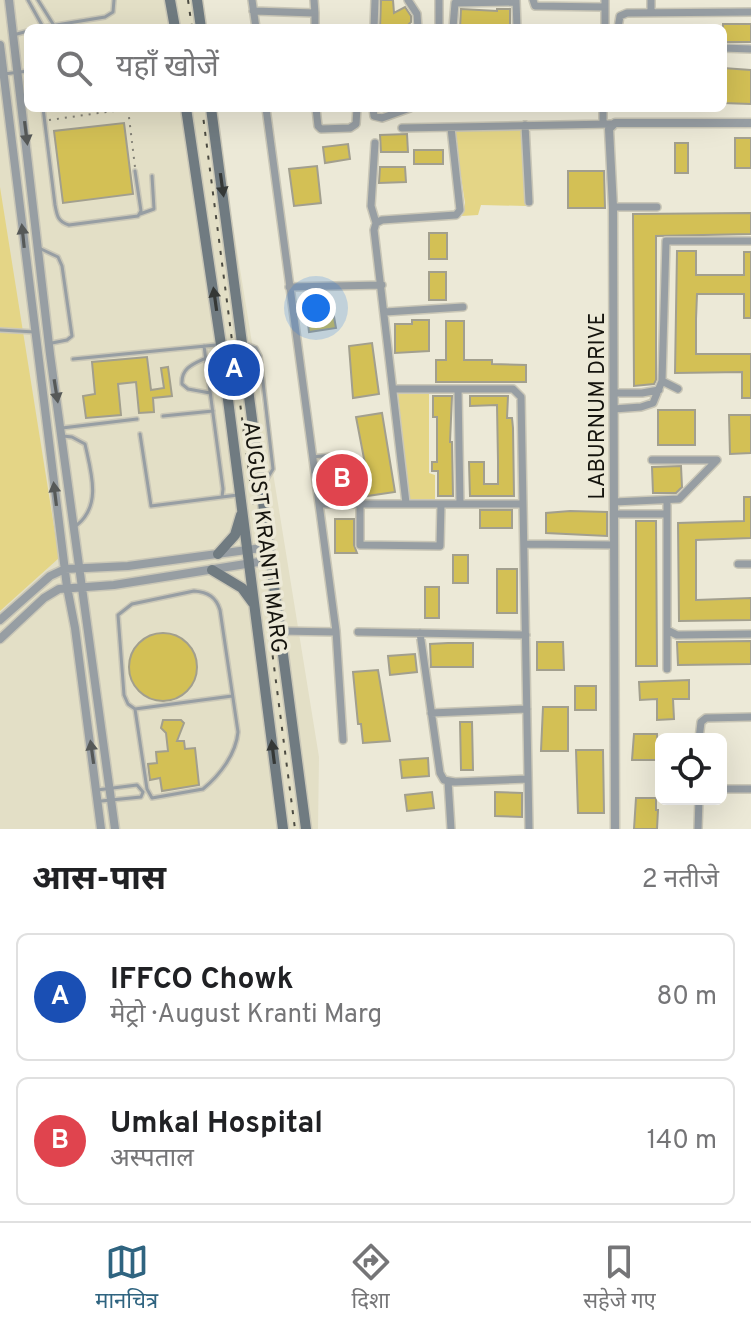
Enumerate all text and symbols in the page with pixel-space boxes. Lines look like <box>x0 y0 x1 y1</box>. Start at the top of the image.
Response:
search box <box>24 24 727 112</box>
icon: search <box>52 46 96 90</box>
text: यहाँ खोजें <box>116 50 219 87</box>
one-way arrow <box>19 121 32 146</box>
one-way arrow <box>215 173 228 198</box>
one-way arrow <box>16 223 29 248</box>
one-way arrow <box>208 287 221 312</box>
your location <box>296 288 336 328</box>
street label: LABURNUM DRIVE <box>585 312 612 500</box>
pin: A <box>208 340 260 400</box>
one-way arrow <box>50 379 63 404</box>
street label: AUGUST KRANTI MARG <box>236 420 291 655</box>
pin: B <box>316 450 368 510</box>
one-way arrow <box>49 481 62 506</box>
map controls <box>655 733 727 805</box>
button: locate <box>655 733 727 805</box>
one-way arrow <box>85 739 98 764</box>
one-way arrow <box>267 739 280 764</box>
text: आस-पास <box>32 859 166 902</box>
text: 2 नतीजे <box>642 864 719 897</box>
text: IFFCO Chowk <box>110 962 293 999</box>
text: A <box>51 981 69 1014</box>
text: 80 m <box>657 981 717 1014</box>
text: मेट्रो · August Kranti Marg <box>110 999 382 1032</box>
text: Umkal Hospital <box>110 1106 323 1143</box>
text: B <box>51 1125 69 1158</box>
text: 140 m <box>647 1125 717 1158</box>
text: अस्पताल <box>110 1143 194 1176</box>
tab: मानचित्र <box>95 1240 158 1317</box>
tab: दिशा <box>349 1240 393 1317</box>
tab: सहेजे गए <box>583 1240 656 1317</box>

